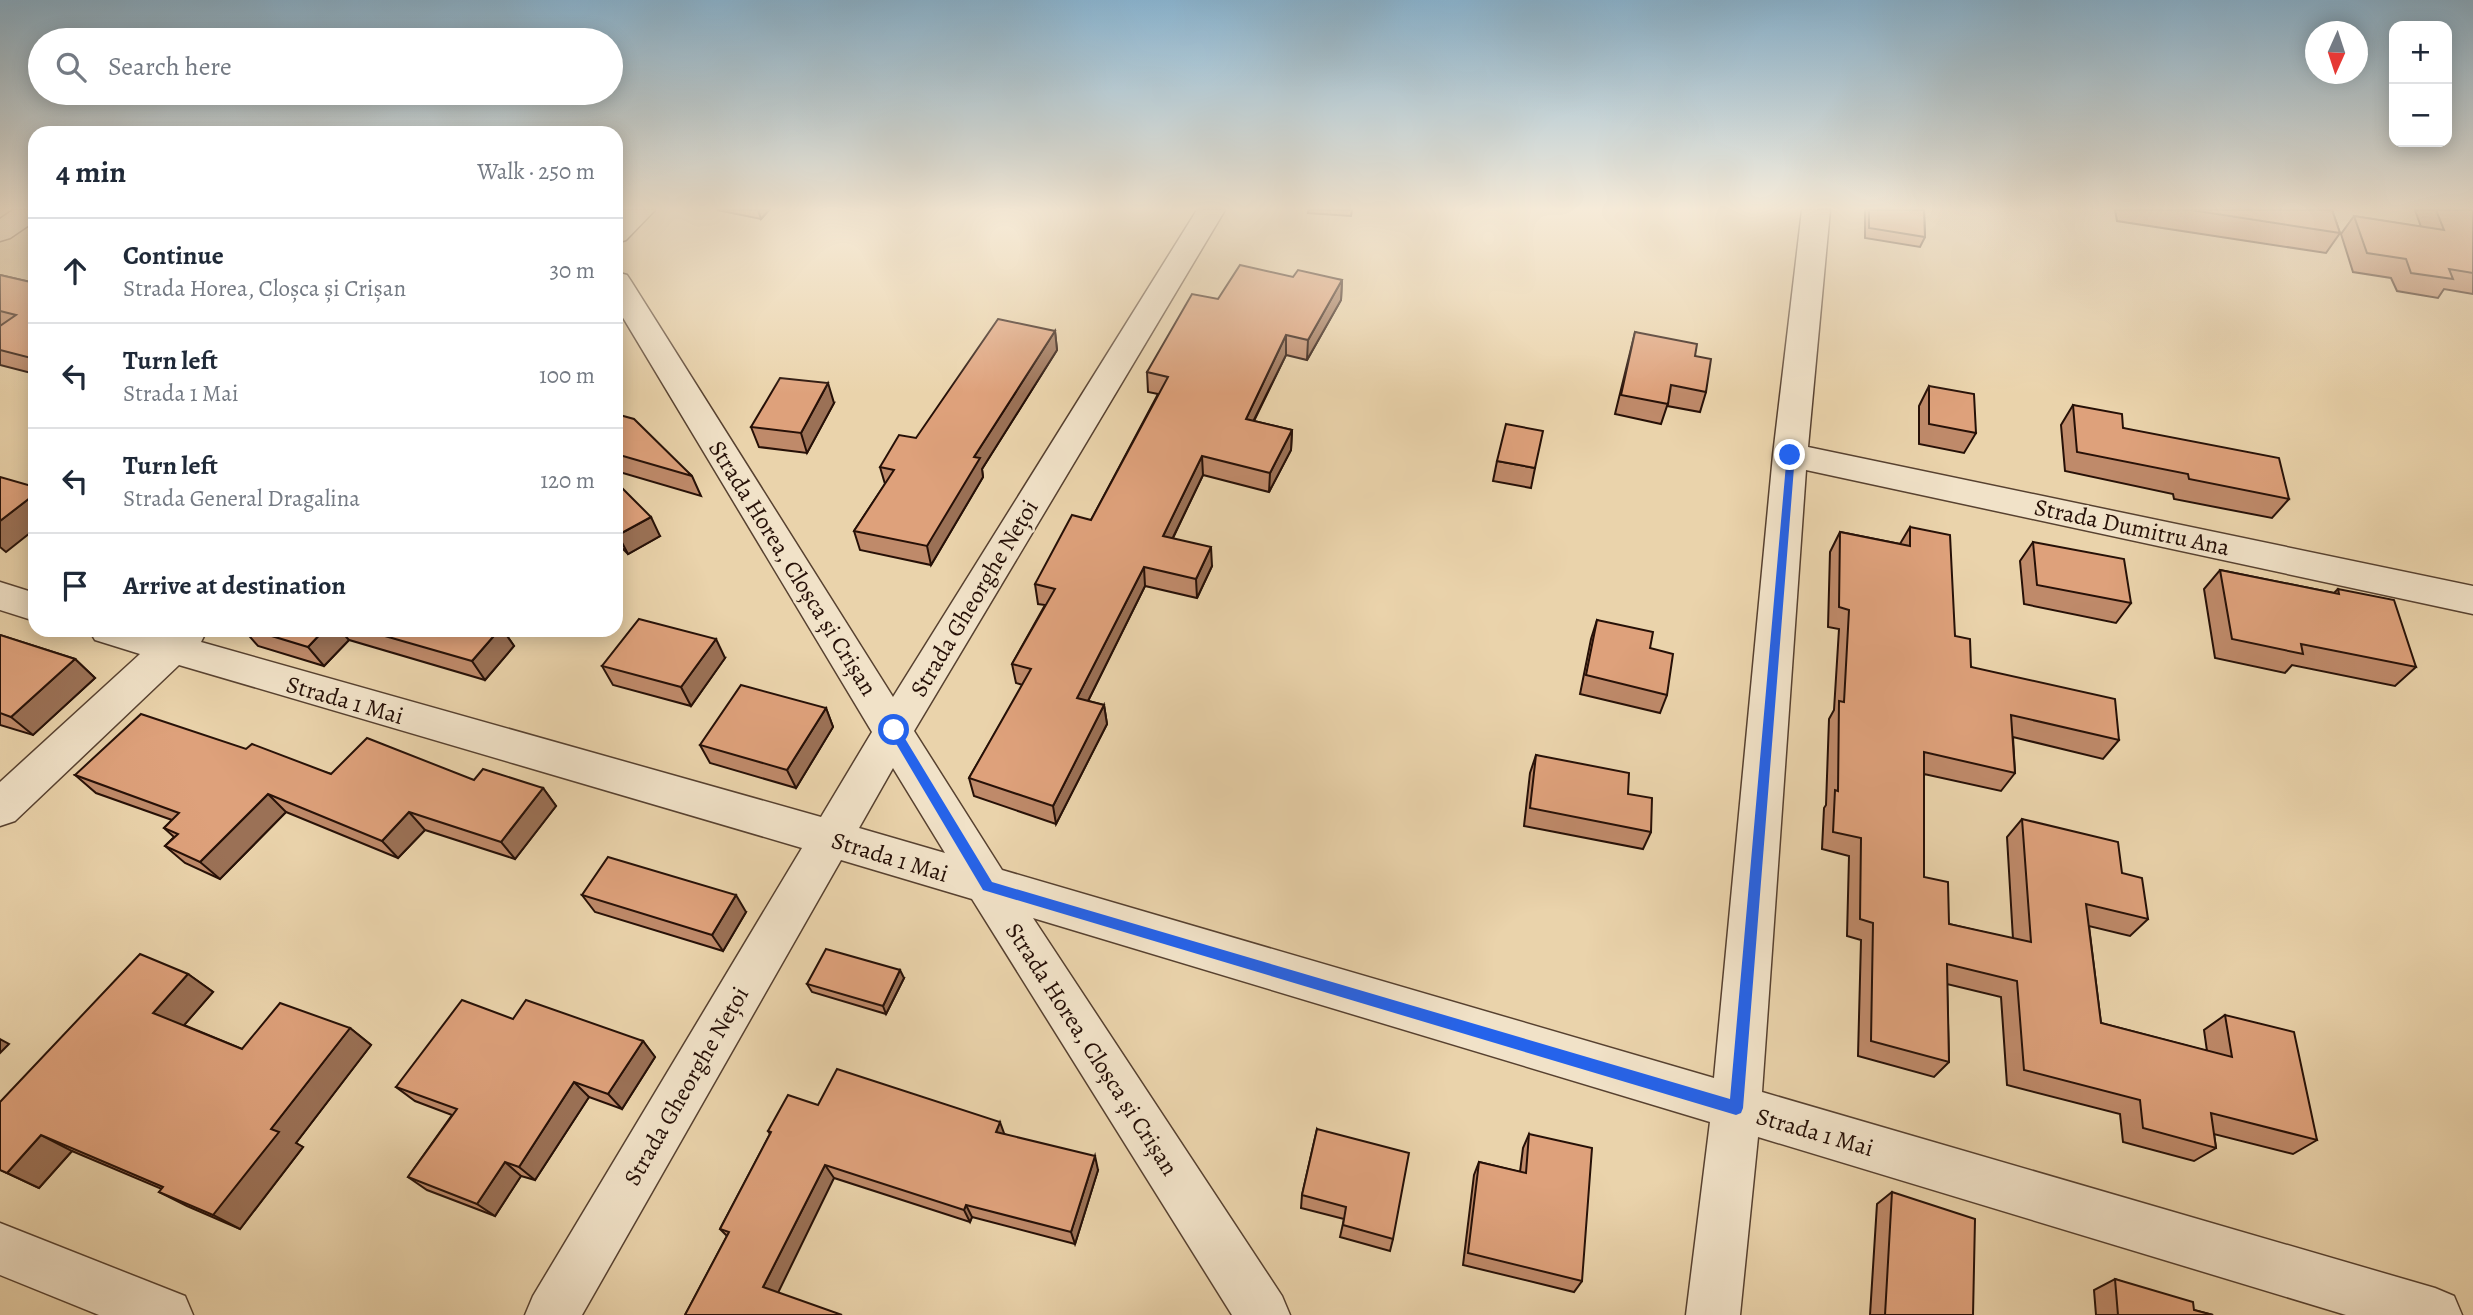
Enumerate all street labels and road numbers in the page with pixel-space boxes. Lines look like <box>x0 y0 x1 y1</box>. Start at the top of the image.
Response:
street label: Strada Horea, Cloșca și Crișan <box>701 434 885 702</box>
street label: Strada Dumitru Ana <box>2031 491 2233 563</box>
street label: Strada Gheorghe Nețoi <box>902 494 1046 702</box>
street label: Strada 1 Mai <box>283 668 407 732</box>
street label: Strada 1 Mai <box>828 824 952 890</box>
street label: Strada Horea, Cloșca și Crișan <box>998 916 1186 1182</box>
street label: Strada Gheorghe Nețoi <box>616 981 756 1191</box>
street label: Strada 1 Mai <box>1753 1100 1877 1164</box>

